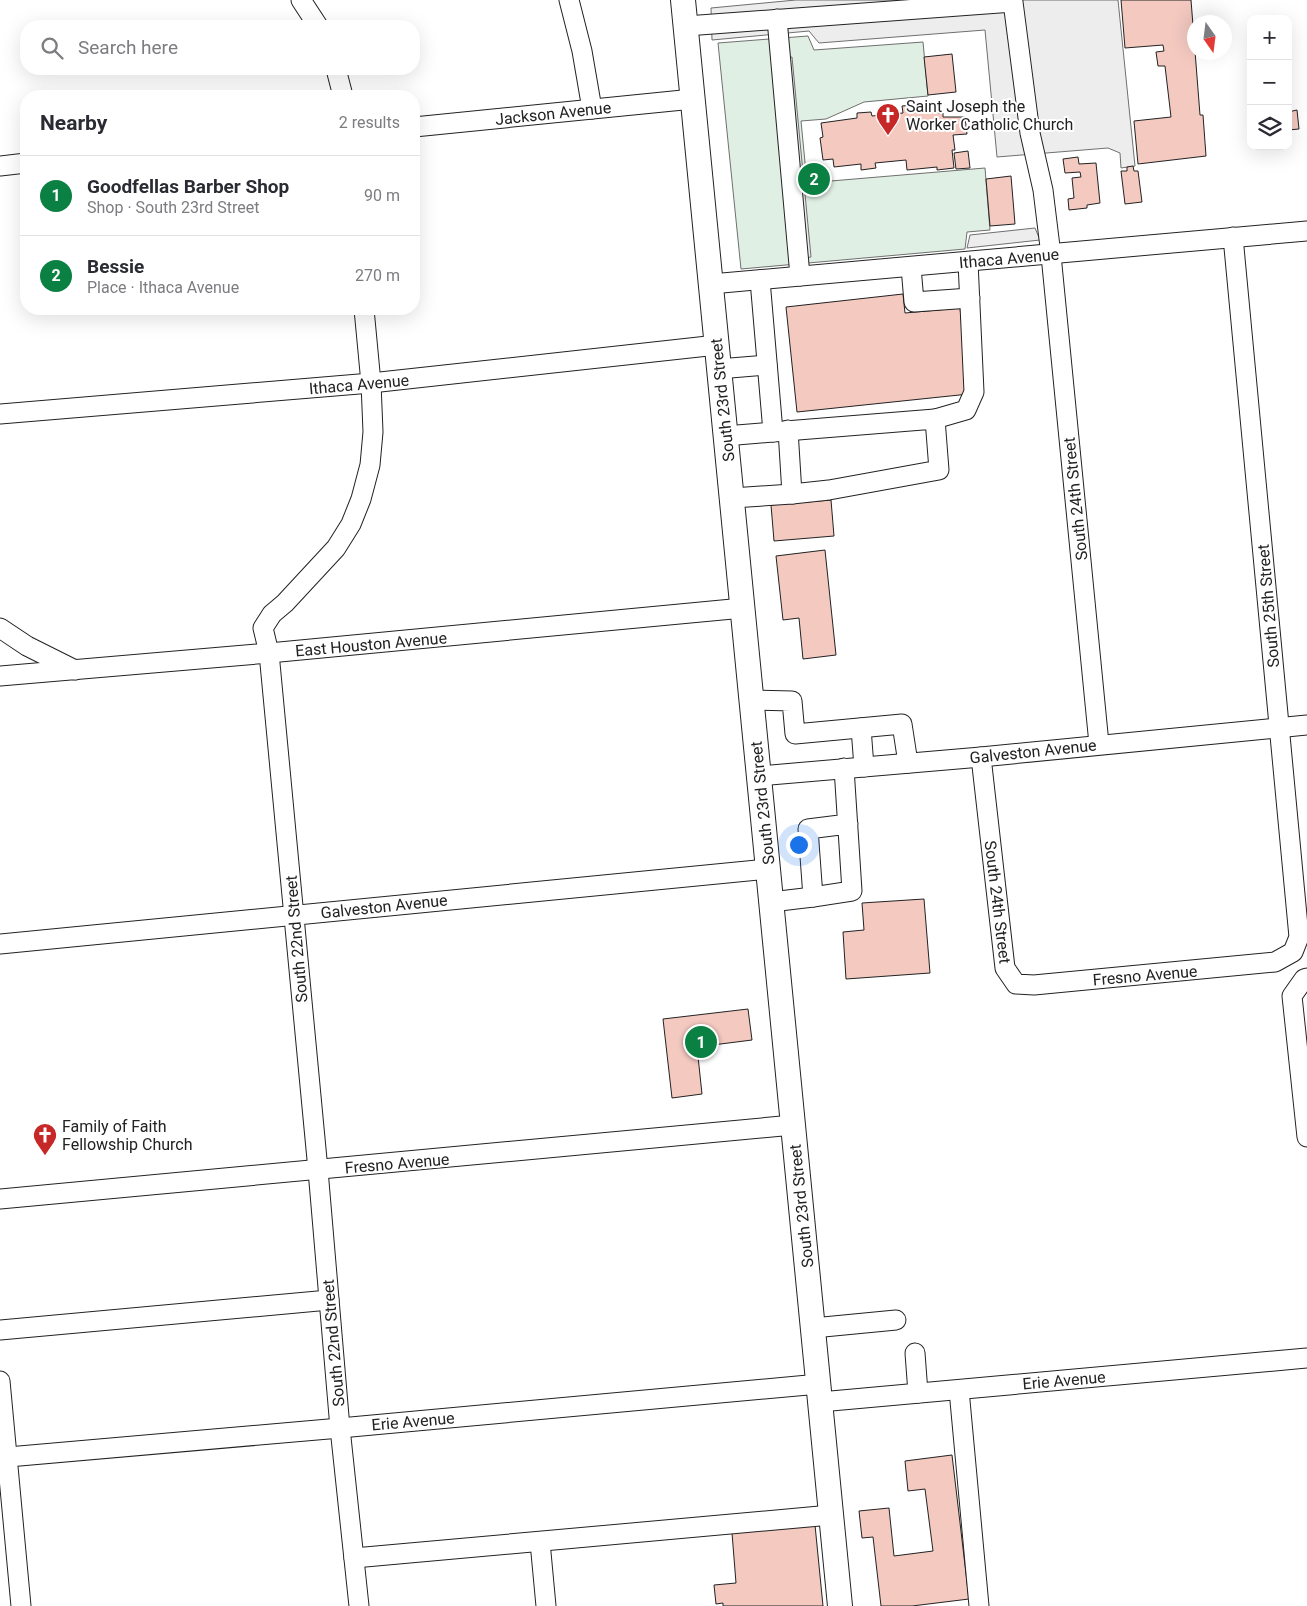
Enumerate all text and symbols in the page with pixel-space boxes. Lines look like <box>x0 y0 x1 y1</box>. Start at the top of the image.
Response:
north arrow <box>1187 15 1232 60</box>
map controls <box>1247 15 1292 150</box>
button: + <box>1247 15 1292 60</box>
search box <box>20 20 420 75</box>
icon: search <box>38 34 66 62</box>
text: Search here <box>78 36 178 59</box>
button: − <box>1247 60 1292 105</box>
place label: Saint Joseph the Worker Catholic Church <box>906 97 1073 134</box>
street label: Jackson Avenue <box>494 98 612 129</box>
church icon: Saint Joseph the Worker Catholic Church <box>875 102 901 136</box>
button: layers <box>1247 105 1292 150</box>
text: Nearby <box>40 111 107 135</box>
text: 2 results <box>339 113 400 132</box>
pin: 2 <box>798 160 830 198</box>
text: Goodfellas Barber Shop <box>87 175 289 198</box>
text: 1 <box>51 186 61 205</box>
text: 90 m <box>364 186 400 205</box>
text: Shop · South 23rd Street <box>87 198 259 217</box>
street label: Ithaca Avenue <box>958 245 1060 272</box>
text: Bessie <box>87 255 144 278</box>
text: 2 <box>51 266 61 285</box>
text: 270 m <box>355 266 400 285</box>
text: Place · Ithaca Avenue <box>87 278 239 297</box>
street label: South 23rd Street <box>707 337 738 463</box>
street label: Ithaca Avenue <box>308 371 410 398</box>
street label: South 24th Street <box>1060 436 1091 561</box>
street label: South 25th Street <box>1254 544 1283 668</box>
street label: East Houston Avenue <box>294 628 448 661</box>
street label: Galveston Avenue <box>969 735 1097 768</box>
street label: South 23rd Street <box>747 740 778 866</box>
your location <box>786 832 812 858</box>
street label: South 24th Street <box>981 840 1014 965</box>
street label: South 22nd Street <box>281 875 312 1003</box>
street label: Galveston Avenue <box>320 890 448 923</box>
street label: Fresno Avenue <box>1092 961 1198 990</box>
pin: 1 <box>685 1023 717 1061</box>
place label: Family of Faith Fellowship Church <box>62 1117 193 1154</box>
church icon: Family of Faith Fellowship Church <box>32 1122 58 1156</box>
street label: South 23rd Street <box>786 1143 817 1269</box>
street label: Fresno Avenue <box>344 1149 450 1178</box>
street label: South 22nd Street <box>318 1279 349 1407</box>
street label: Erie Avenue <box>1022 1367 1106 1394</box>
street label: Erie Avenue <box>371 1408 455 1435</box>

